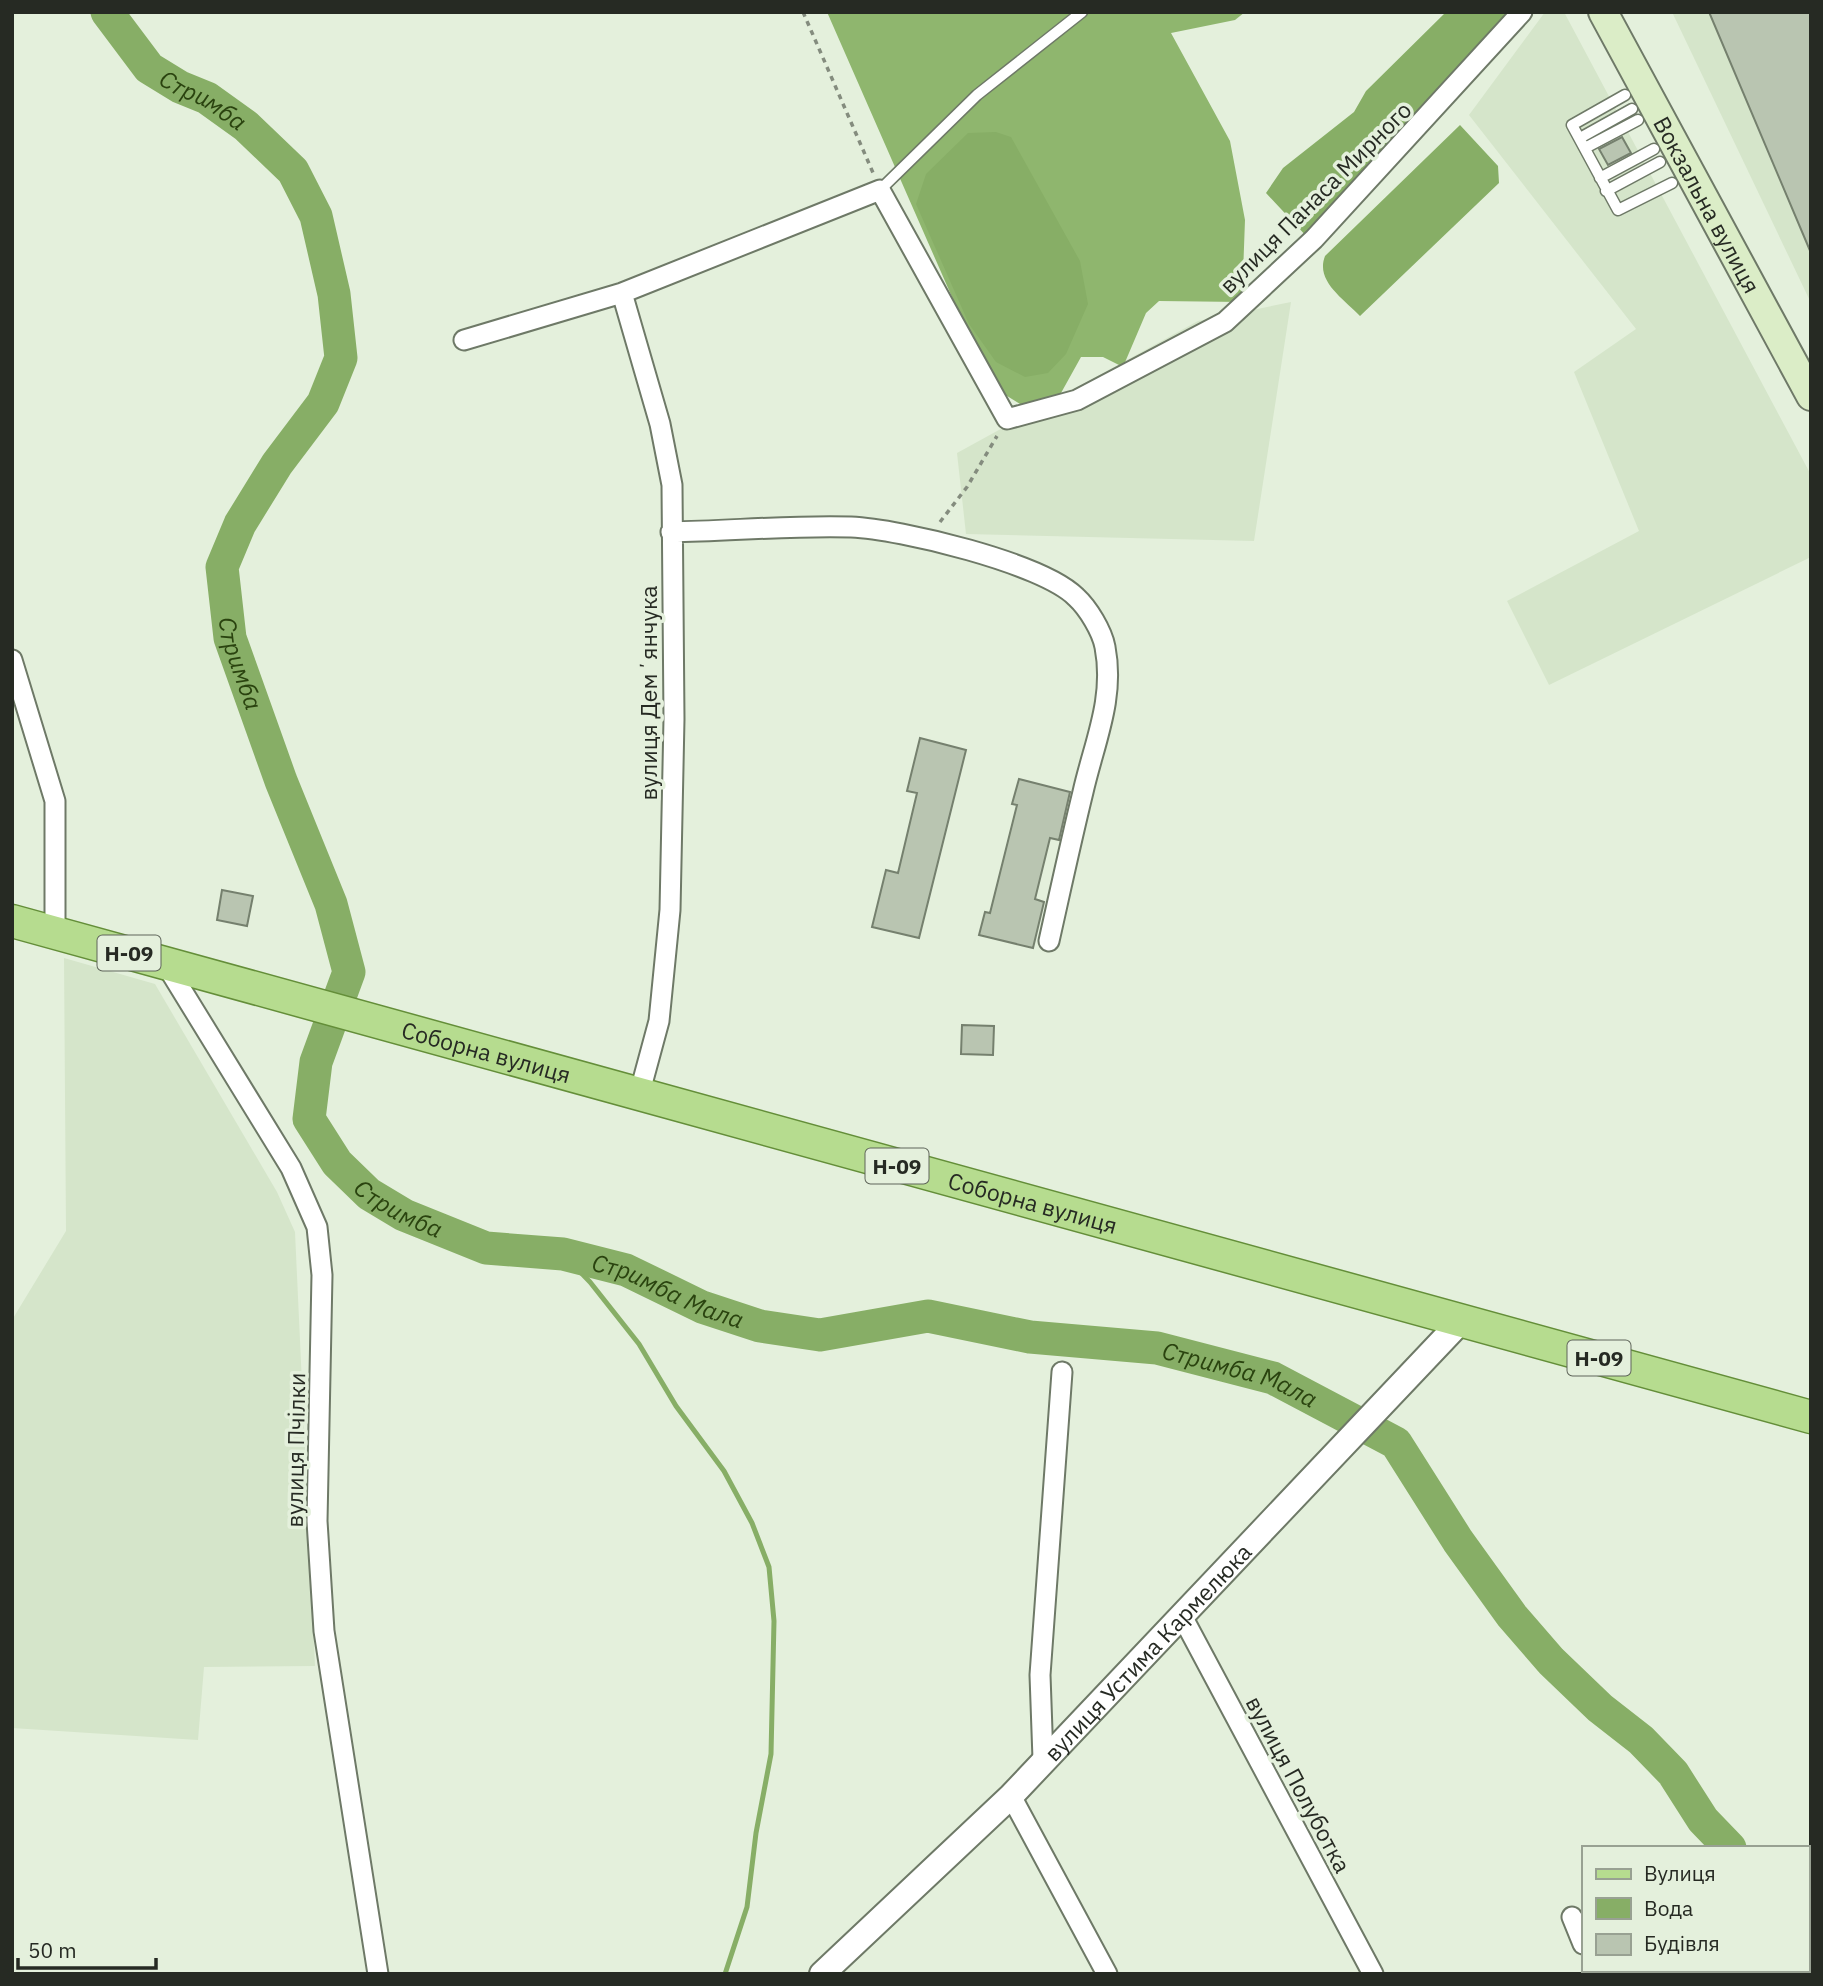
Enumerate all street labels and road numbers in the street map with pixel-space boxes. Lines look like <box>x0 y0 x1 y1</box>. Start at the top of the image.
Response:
street label: вулиця Панаса Мирного <box>1213 95 1417 299</box>
street label: Вокзальна вулиця <box>1647 111 1767 298</box>
street label: вулиця Демʼянчука <box>633 585 663 801</box>
road number: Н-09 <box>97 936 160 970</box>
street label: Соборна вулиця <box>398 1014 574 1089</box>
road number: Н-09 <box>866 1148 928 1184</box>
street label: Соборна вулиця <box>945 1165 1121 1240</box>
road number: Н-09 <box>1568 1340 1630 1376</box>
street label: вулиця Пчілки <box>279 1372 311 1528</box>
street label: вулиця Устима Кармелюка <box>1037 1537 1258 1767</box>
street label: вулиця Полуботка <box>1240 1690 1358 1878</box>

